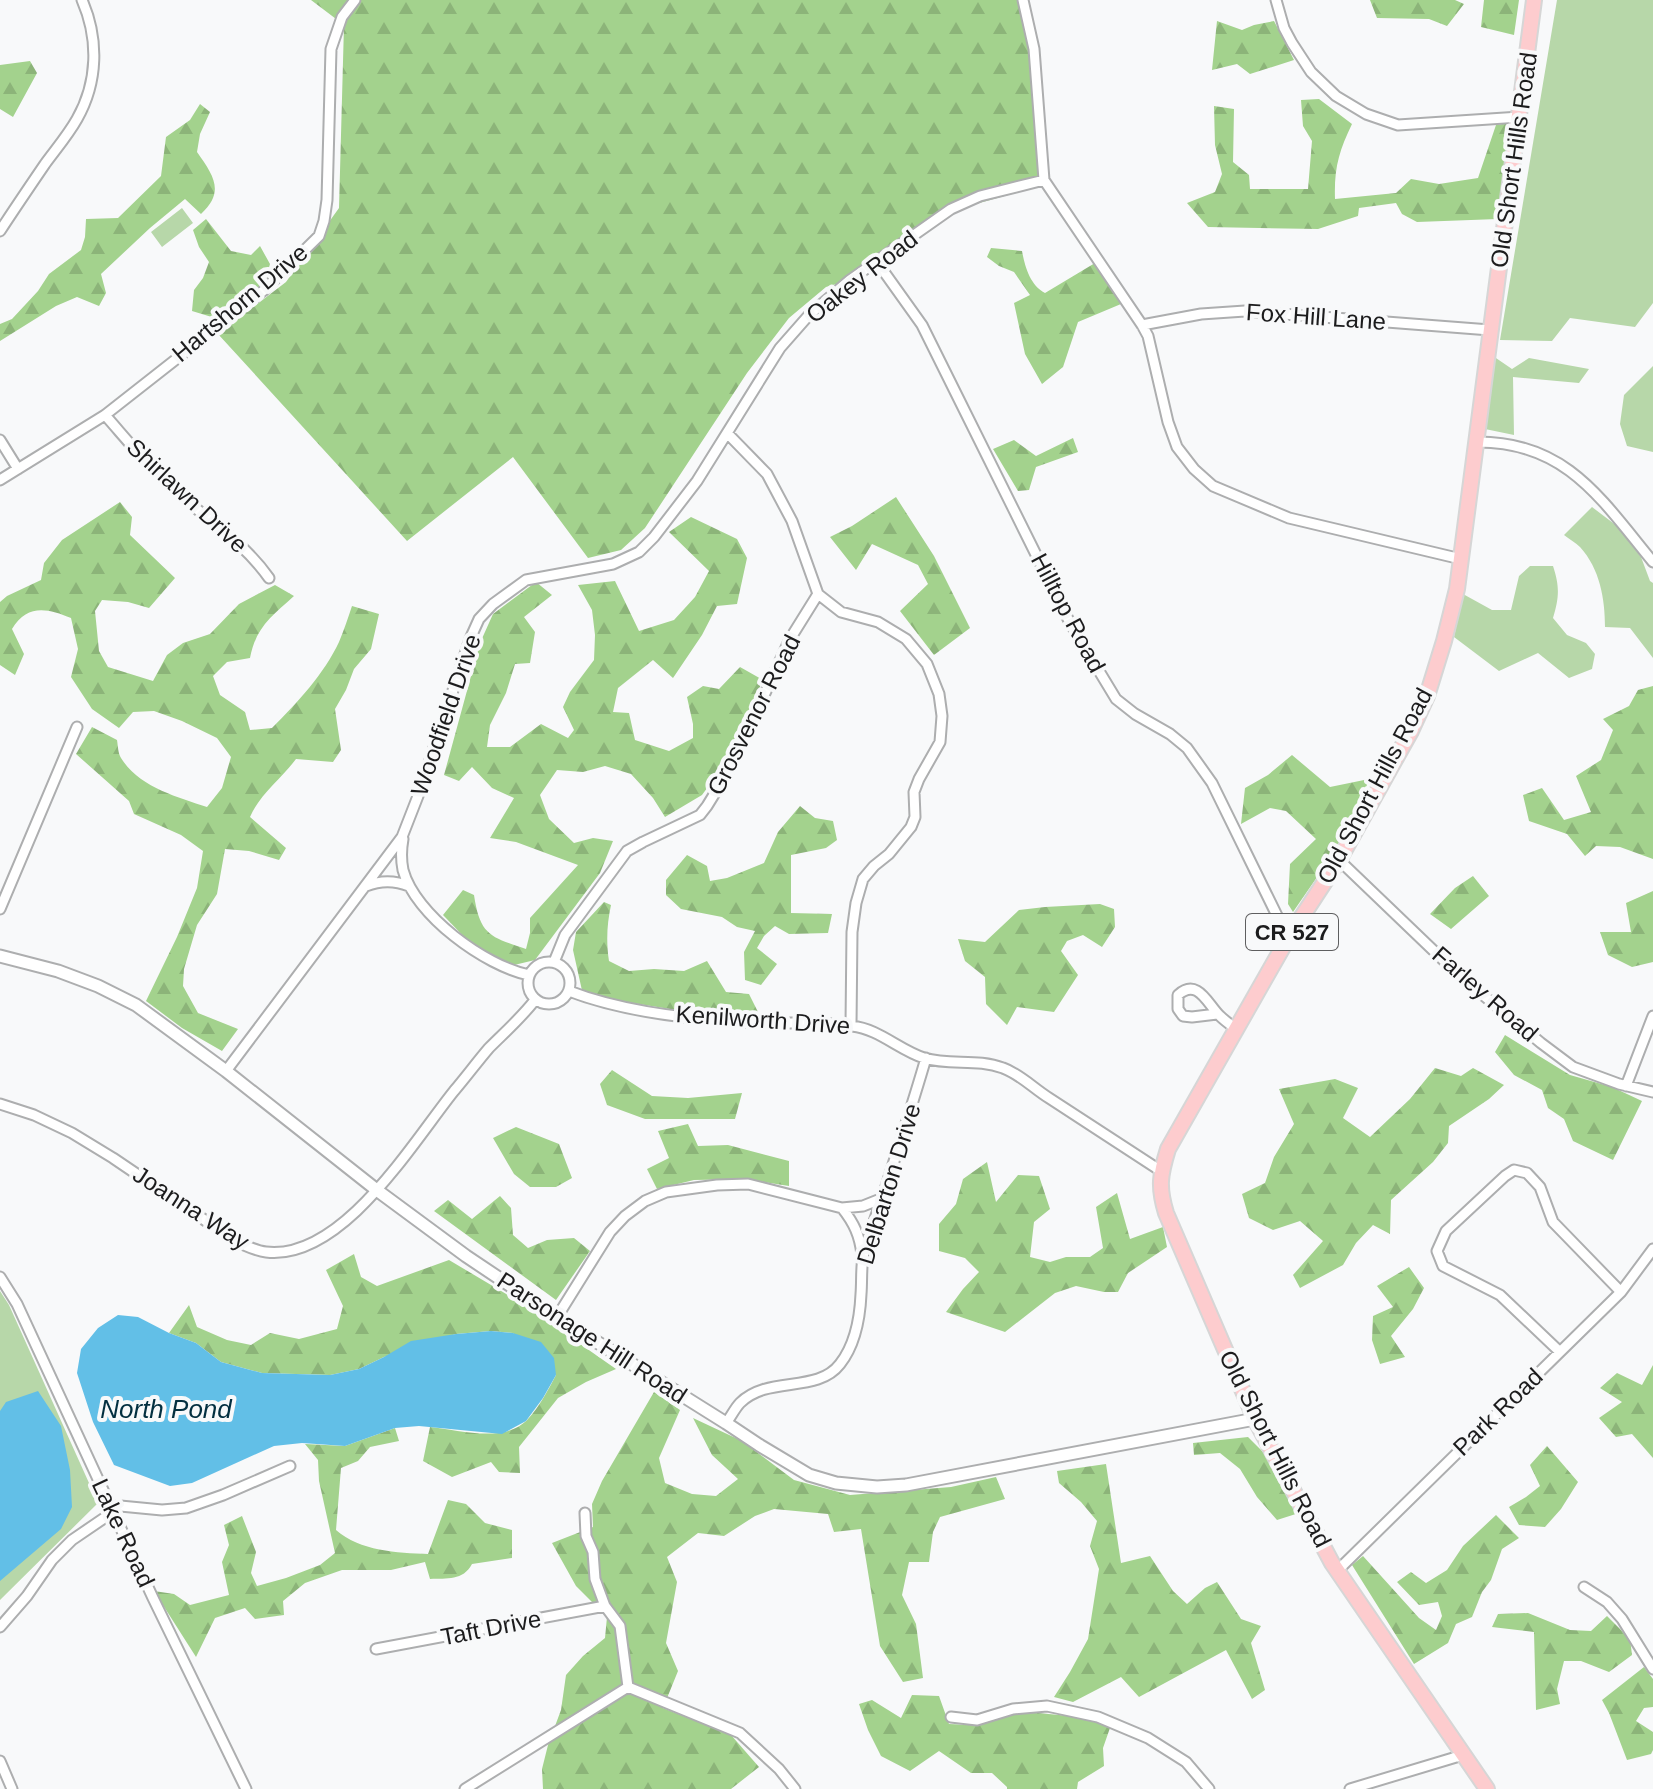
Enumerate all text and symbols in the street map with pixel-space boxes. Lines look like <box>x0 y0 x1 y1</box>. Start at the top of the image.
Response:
street label: Old Short Hills Road <box>1485 50 1542 269</box>
street label: Oakey Road <box>801 225 923 328</box>
street label: Hartshorn Drive <box>167 238 313 367</box>
street label: Fox Hill Lane <box>1245 298 1387 335</box>
street label: Shirlawn Drive <box>122 433 253 558</box>
street label: Hilltop Road <box>1026 549 1111 677</box>
street label: Grosvenor Road <box>702 630 806 799</box>
street label: Woodfield Drive <box>405 631 486 799</box>
street label: Old Short Hills Road <box>1312 683 1438 888</box>
road number: CR 527 <box>1246 914 1338 950</box>
street label: Farley Road <box>1427 941 1544 1047</box>
street label: Kenilworth Drive <box>675 1000 851 1039</box>
street label: Delbarton Drive <box>851 1100 926 1268</box>
street label: Joanna Way <box>128 1160 254 1255</box>
street label: Parsonage Hill Road <box>493 1266 692 1409</box>
street label: Old Short Hills Road <box>1214 1346 1337 1552</box>
street label: Park Road <box>1447 1363 1548 1461</box>
water label: North Pond <box>100 1394 233 1424</box>
street label: Lake Road <box>87 1474 160 1591</box>
street label: Taft Drive <box>439 1605 543 1650</box>

